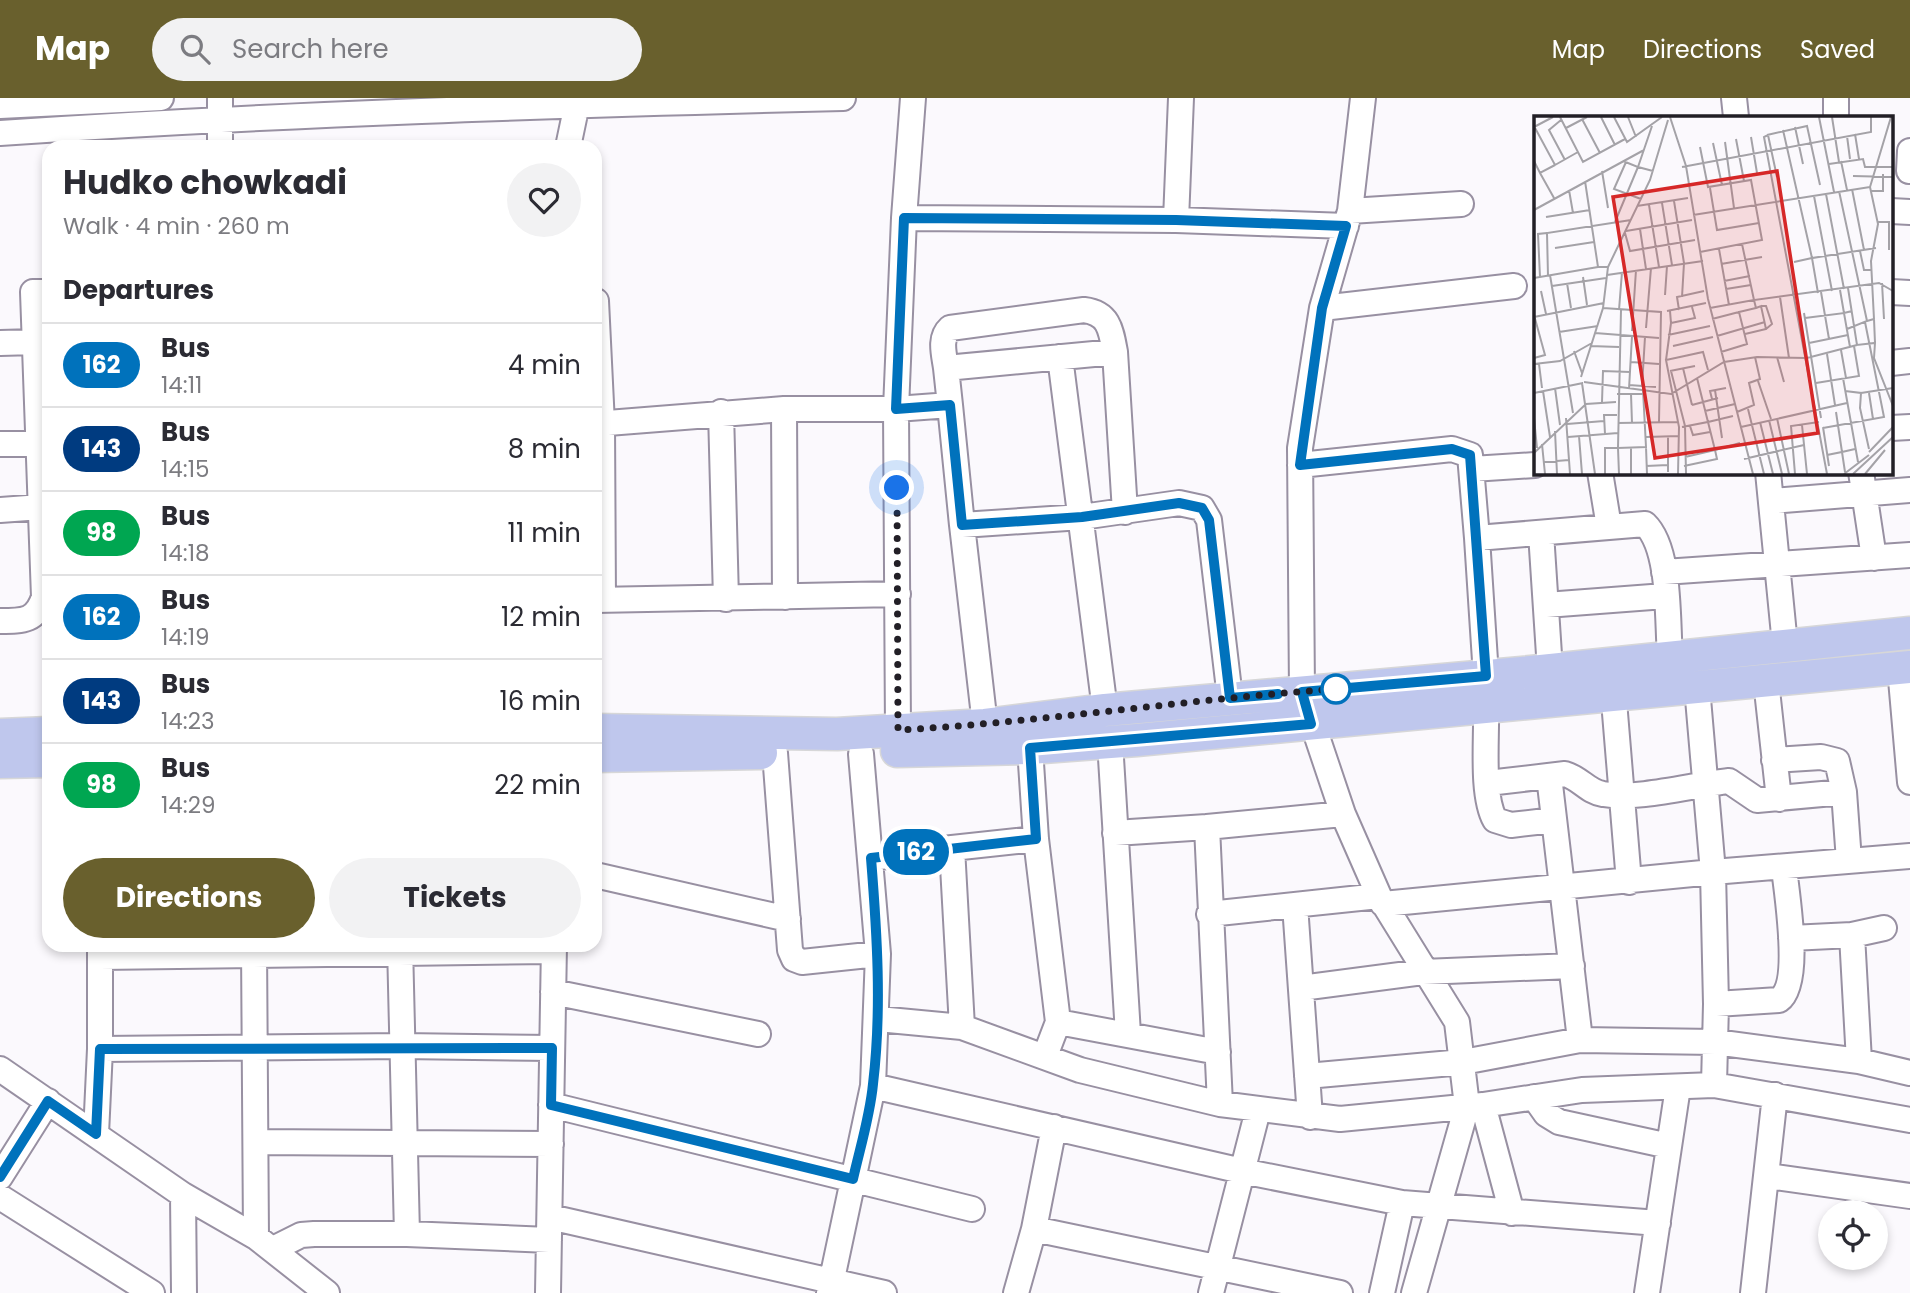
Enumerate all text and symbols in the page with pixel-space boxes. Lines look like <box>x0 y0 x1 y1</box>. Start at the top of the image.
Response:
search box <box>152 18 642 81</box>
text: Map <box>35 25 110 72</box>
icon: search <box>176 30 214 68</box>
text: Search here <box>232 31 389 67</box>
text: Map <box>1552 33 1605 66</box>
text: Directions <box>1643 33 1762 66</box>
text: Saved <box>1800 33 1875 66</box>
inset map <box>1534 116 1892 474</box>
text: Hudko chowkadi <box>63 159 347 206</box>
button: heart <box>507 163 581 237</box>
text: Walk · 4 min · 260 m <box>63 210 290 242</box>
text: Departures <box>63 272 214 308</box>
text: Bus <box>161 330 210 366</box>
text: 4 min <box>508 347 581 383</box>
text: 162 <box>82 348 121 381</box>
text: 14:11 <box>161 369 202 401</box>
text: Bus <box>161 414 210 450</box>
text: 8 min <box>508 431 581 467</box>
text: 143 <box>82 432 121 465</box>
text: 14:15 <box>161 453 210 485</box>
your location <box>879 470 914 505</box>
text: Bus <box>161 498 210 534</box>
text: 11 min <box>508 515 581 551</box>
text: 98 <box>86 516 117 549</box>
text: 14:18 <box>161 537 210 569</box>
text: Bus <box>161 582 210 618</box>
text: 12 min <box>501 599 581 635</box>
text: 162 <box>82 600 121 633</box>
text: 14:19 <box>161 621 210 653</box>
text: Bus <box>161 666 210 702</box>
unlabelled marker <box>1321 674 1351 704</box>
text: 16 min <box>499 683 581 719</box>
text: 143 <box>82 684 121 717</box>
text: 14:23 <box>161 705 215 737</box>
text: Bus <box>161 750 210 786</box>
text: 22 min <box>494 767 581 803</box>
text: 98 <box>86 768 117 801</box>
text: 14:29 <box>161 789 215 821</box>
line badge: 162 <box>876 829 956 875</box>
text: 162 <box>897 835 935 868</box>
button: Directions <box>63 858 315 938</box>
button: Tickets <box>329 858 581 938</box>
map controls <box>1818 1200 1888 1270</box>
button: locate <box>1818 1200 1888 1270</box>

